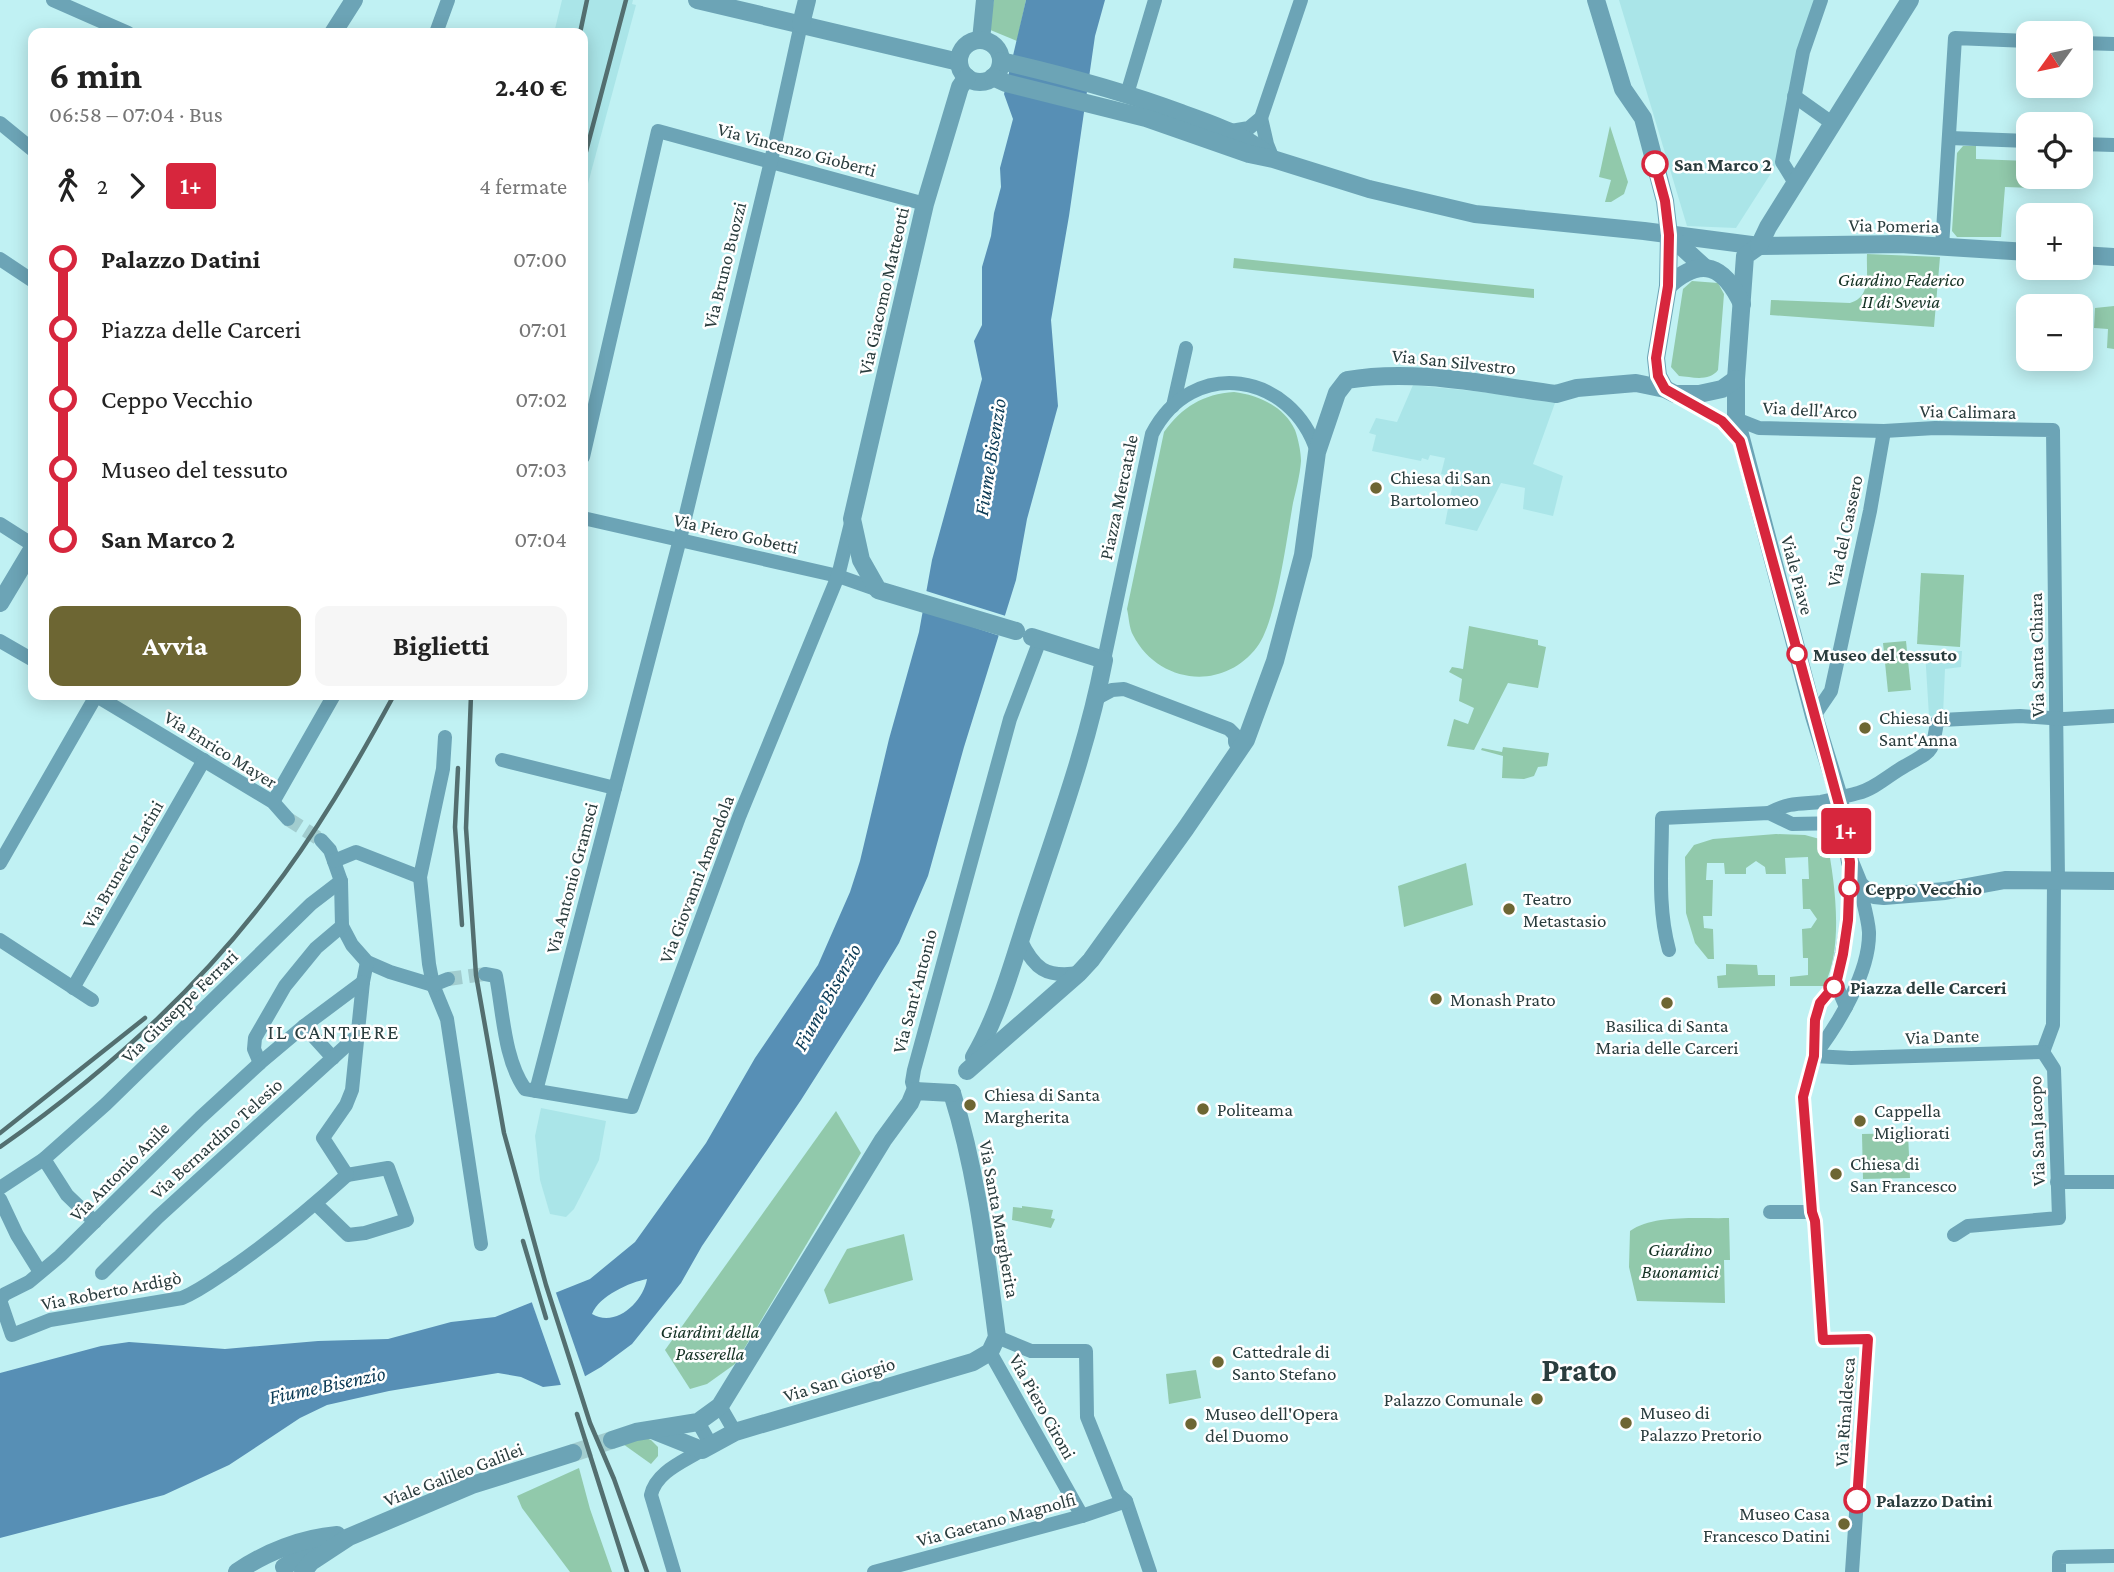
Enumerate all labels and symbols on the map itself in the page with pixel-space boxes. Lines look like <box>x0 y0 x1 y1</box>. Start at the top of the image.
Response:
north arrow <box>2016 21 2093 98</box>
street label: Via Vincenzo Gioberti <box>715 118 879 181</box>
marker: San Marco 2 <box>1642 151 1668 177</box>
place label: San Marco 2 <box>1674 154 1772 175</box>
street label: Via Bruno Buozzi <box>699 200 750 330</box>
street label: Via Giacomo Matteotti <box>854 205 913 377</box>
street label: Via Pomeria <box>1849 214 1940 237</box>
park label: Giardino Federico II di Svevia <box>1838 269 1964 312</box>
street label: Via San Silvestro <box>1391 345 1517 378</box>
water label: Fiume Bisenzio <box>969 397 1011 517</box>
street label: Via dell'Arco <box>1762 397 1858 422</box>
street label: Via Calimara <box>1919 400 2017 423</box>
street label: Piazza Mercatale <box>1095 433 1142 562</box>
place label: Chiesa di San Bartolomeo <box>1390 467 1491 510</box>
street label: Via del Cassero <box>1822 473 1867 589</box>
marker: Chiesa di San Bartolomeo <box>1368 480 1384 496</box>
street label: Via Piero Gobetti <box>672 509 800 558</box>
street label: Viale Piave <box>1777 533 1818 617</box>
street label: Via Santa Chiara <box>2025 592 2048 718</box>
marker: Museo del tessuto <box>1787 644 1807 664</box>
place label: Museo del tessuto <box>1813 644 1957 665</box>
street label: Via Enrico Mayer <box>160 706 281 793</box>
place label: Chiesa di Sant'Anna <box>1879 707 1958 750</box>
marker: Chiesa di Sant'Anna <box>1857 720 1873 736</box>
street label: Via Giovanni Amendola <box>655 792 738 966</box>
street label: Via Brunetto Latini <box>77 797 167 932</box>
street label: Via Antonio Gramsci <box>541 800 602 956</box>
line badge: 1+ <box>1814 808 1878 854</box>
marker: Ceppo Vecchio <box>1839 878 1859 898</box>
place label: Ceppo Vecchio <box>1865 878 1982 899</box>
place label: Teatro Metastasio <box>1523 888 1606 931</box>
marker: Teatro Metastasio <box>1501 901 1517 917</box>
street label: Via Sant'Antonio <box>888 927 941 1055</box>
water label: Fiume Bisenzio <box>788 939 866 1055</box>
street label: Via Giuseppe Ferrari <box>117 945 242 1067</box>
marker: Piazza delle Carceri <box>1824 977 1844 997</box>
place label: Piazza delle Carceri <box>1850 977 2007 998</box>
place label: Monash Prato <box>1450 989 1556 1010</box>
marker: Monash Prato <box>1428 991 1444 1007</box>
marker: Basilica di Santa Maria delle Carceri <box>1659 995 1675 1011</box>
place label: Basilica di Santa Maria delle Carceri <box>1595 1015 1739 1058</box>
district label: IL CANTIERE <box>268 1020 400 1044</box>
street label: Via Dante <box>1905 1025 1979 1048</box>
street label: Via Bernardino Telesio <box>146 1074 287 1203</box>
street label: Via San Jacopo <box>2024 1075 2049 1186</box>
place label: Chiesa di Santa Margherita <box>984 1084 1100 1127</box>
marker: Chiesa di Santa Margherita <box>962 1097 978 1113</box>
place label: Politeama <box>1217 1099 1293 1120</box>
place label: Cappella Migliorati <box>1874 1100 1950 1143</box>
marker: Politeama <box>1195 1101 1211 1117</box>
marker: Cappella Migliorati <box>1852 1113 1868 1129</box>
street label: Via Antonio Anile <box>65 1117 173 1225</box>
street label: Via Santa Margherita <box>975 1139 1024 1300</box>
place label: Chiesa di San Francesco <box>1850 1153 1957 1196</box>
marker: Chiesa di San Francesco <box>1828 1166 1844 1182</box>
park label: Giardino Buonamici <box>1641 1239 1720 1282</box>
street label: Via Roberto Ardigò <box>39 1267 183 1314</box>
park label: Giardini della Passerella <box>660 1321 760 1364</box>
place label: Cattedrale di Santo Stefano <box>1232 1341 1336 1384</box>
street label: Via Piero Cironi <box>1005 1350 1080 1463</box>
district label: Prato <box>1541 1351 1617 1388</box>
street label: Via San Giorgio <box>781 1353 898 1406</box>
marker: Cattedrale di Santo Stefano <box>1210 1354 1226 1370</box>
street label: Via Rinaldesca <box>1830 1356 1859 1468</box>
water label: Fiume Bisenzio <box>267 1361 388 1409</box>
place label: Palazzo Comunale <box>1384 1389 1523 1410</box>
marker: Palazzo Comunale <box>1529 1391 1545 1407</box>
place label: Museo di Palazzo Pretorio <box>1640 1402 1762 1445</box>
place label: Museo dell'Opera del Duomo <box>1205 1403 1339 1446</box>
marker: Museo di Palazzo Pretorio <box>1618 1415 1634 1431</box>
marker: Museo dell'Opera del Duomo <box>1183 1416 1199 1432</box>
street label: Viale Galileo Galilei <box>381 1438 526 1511</box>
marker: Palazzo Datini <box>1844 1487 1870 1513</box>
street label: Via Gaetano Magnolfi <box>914 1488 1078 1551</box>
place label: Palazzo Datini <box>1876 1490 1993 1511</box>
place label: Museo Casa Francesco Datini <box>1703 1503 1830 1546</box>
marker: Museo Casa Francesco Datini <box>1836 1516 1852 1532</box>

